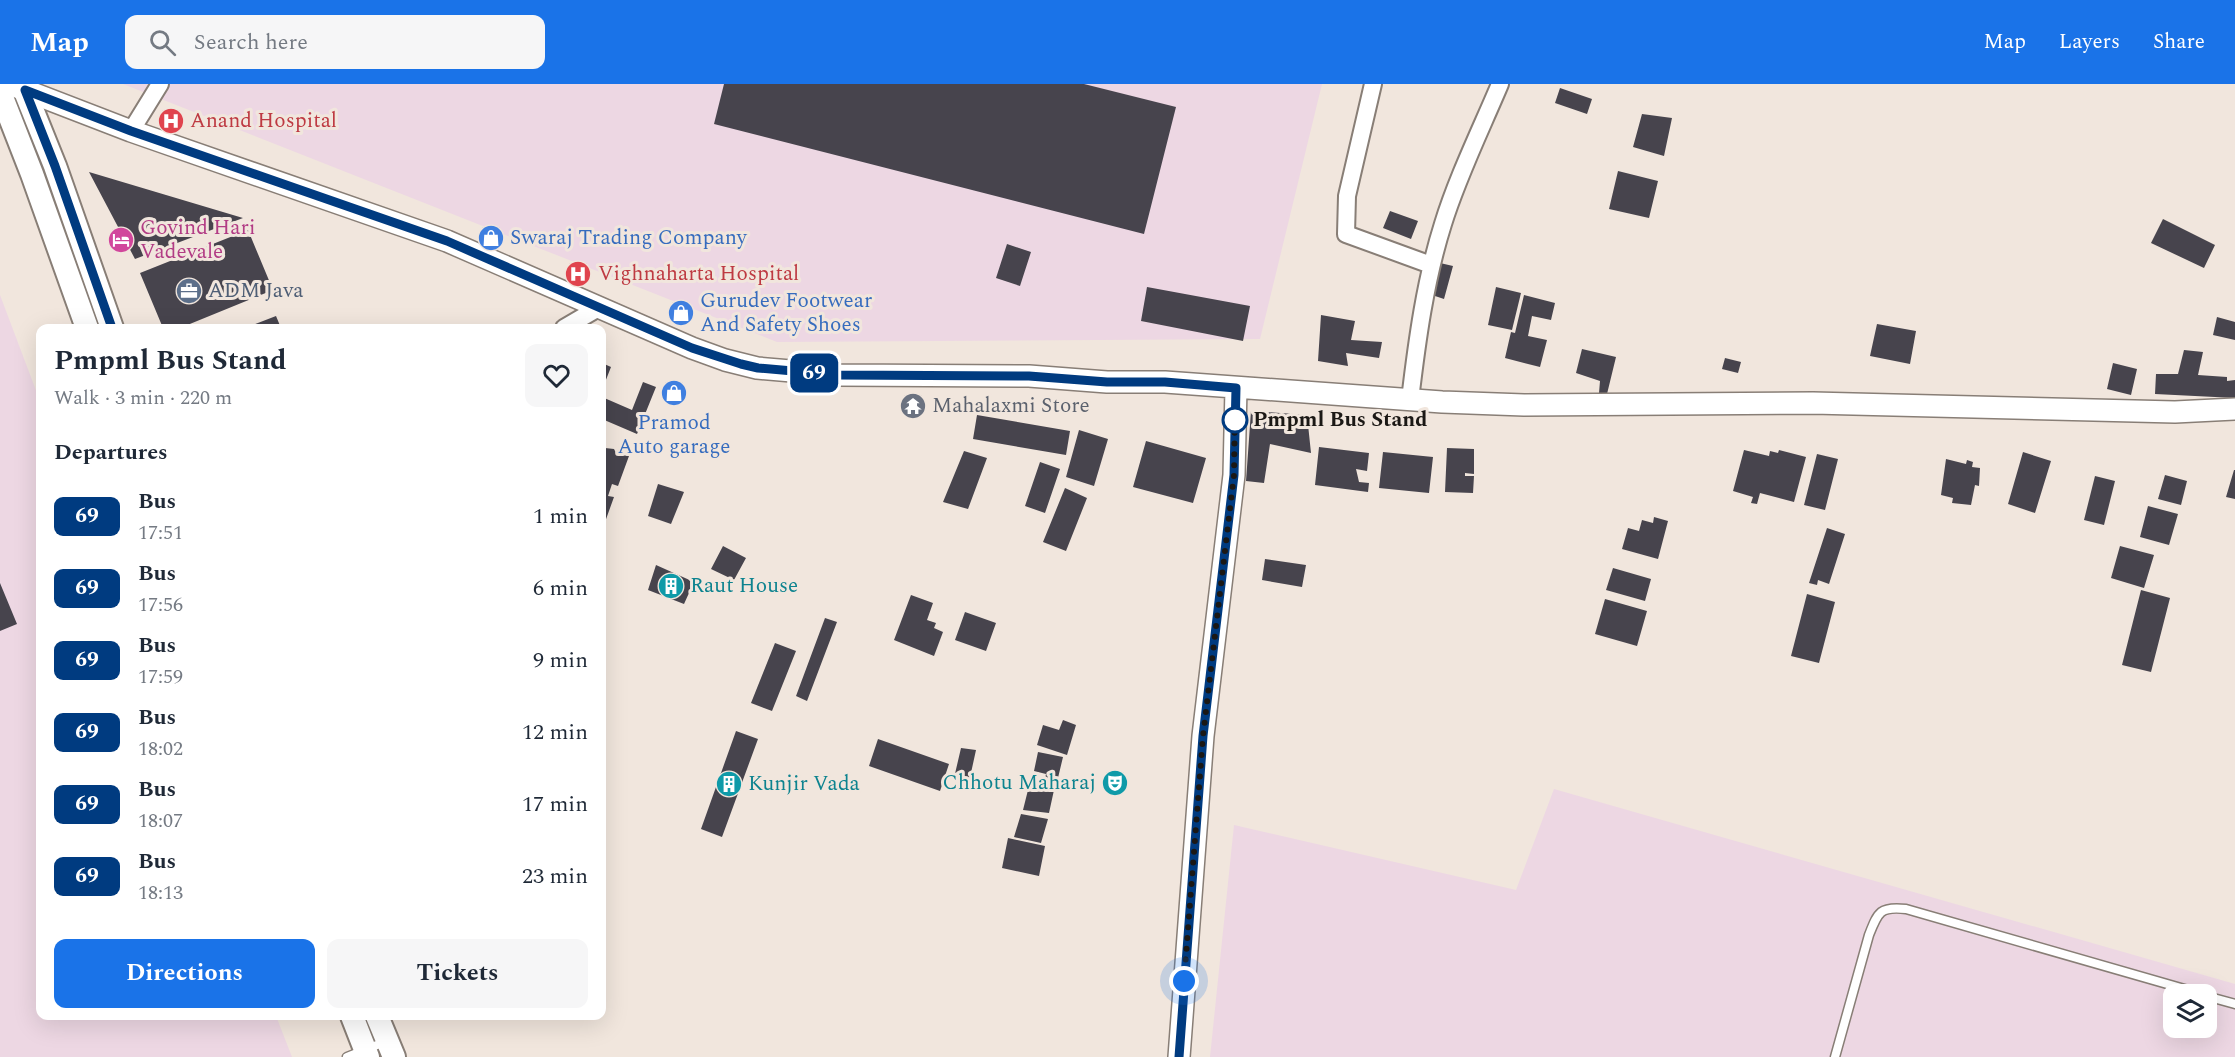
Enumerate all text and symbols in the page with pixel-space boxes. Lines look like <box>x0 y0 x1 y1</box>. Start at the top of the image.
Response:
search box <box>125 15 545 69</box>
text: Map <box>30 21 89 64</box>
icon: search <box>146 26 179 59</box>
text: Search here <box>194 26 308 59</box>
text: Map <box>1984 26 2026 58</box>
text: Layers <box>2059 26 2120 58</box>
text: Share <box>2153 26 2205 58</box>
place label: Anand Hospital <box>190 105 337 137</box>
hospital icon: Anand Hospital <box>156 106 186 136</box>
place label: Govind Hari Vadevale <box>140 212 256 268</box>
place label: Swaraj Trading Company <box>510 222 748 254</box>
shop icon: Swaraj Trading Company <box>476 223 506 253</box>
hotel icon: Govind Hari Vadevale <box>106 225 136 255</box>
place label: Vighnaharta Hospital <box>598 258 799 290</box>
hospital icon: Vighnaharta Hospital <box>563 259 593 289</box>
place label: ADM Java <box>208 275 304 307</box>
office icon: ADM Java <box>174 276 204 306</box>
place label: Gurudev Footwear And Safety Shoes <box>700 285 872 341</box>
shop icon: Gurudev Footwear And Safety Shoes <box>666 298 696 328</box>
text: Pmpml Bus Stand <box>54 339 287 382</box>
button: heart <box>525 344 588 407</box>
line badge: 69 <box>787 354 841 392</box>
text: 69 <box>802 357 826 389</box>
shop icon: Pramod Auto garage <box>659 378 689 408</box>
text: Walk · 3 min · 220 m <box>54 383 232 413</box>
place label: Mahalaxmi Store <box>932 390 1090 422</box>
temple icon: Mahalaxmi Store <box>898 391 928 421</box>
place label: Pmpml Bus Stand <box>1253 404 1427 436</box>
place label: Pramod Auto garage <box>618 407 730 463</box>
marker: Pmpml Bus Stand <box>1222 407 1248 433</box>
text: Departures <box>54 436 168 469</box>
text: Bus <box>138 485 176 518</box>
text: 69 <box>75 500 99 532</box>
text: 1 min <box>533 500 588 533</box>
text: 17:51 <box>138 518 183 548</box>
text: Bus <box>138 557 176 590</box>
place label: Raut House <box>690 570 798 602</box>
building icon: Raut House <box>656 571 686 601</box>
text: 69 <box>75 572 99 604</box>
text: 6 min <box>533 572 588 605</box>
text: 17:56 <box>138 590 183 620</box>
text: Bus <box>138 629 176 662</box>
text: 69 <box>75 644 99 676</box>
text: 9 min <box>533 644 588 677</box>
text: 17:59 <box>138 662 183 692</box>
text: Bus <box>138 701 176 734</box>
text: 69 <box>75 716 99 748</box>
text: 12 min <box>522 716 588 749</box>
text: 18:02 <box>138 734 183 764</box>
place label: Chhotu Maharaj <box>942 767 1096 799</box>
place label: Kunjir Vada <box>748 768 861 800</box>
theatre icon: Chhotu Maharaj <box>1100 768 1130 798</box>
building icon: Kunjir Vada <box>714 769 744 799</box>
text: Bus <box>138 773 176 806</box>
text: 69 <box>75 788 99 820</box>
text: 17 min <box>522 788 588 821</box>
text: 18:07 <box>138 806 183 836</box>
text: Bus <box>138 845 176 878</box>
text: 69 <box>75 860 99 892</box>
text: 23 min <box>522 860 588 893</box>
text: 18:13 <box>138 878 183 908</box>
button: Directions <box>54 939 315 1008</box>
button: Tickets <box>327 939 588 1008</box>
your location <box>1169 966 1199 996</box>
map controls <box>2163 984 2217 1038</box>
button: layers <box>2163 984 2217 1038</box>

